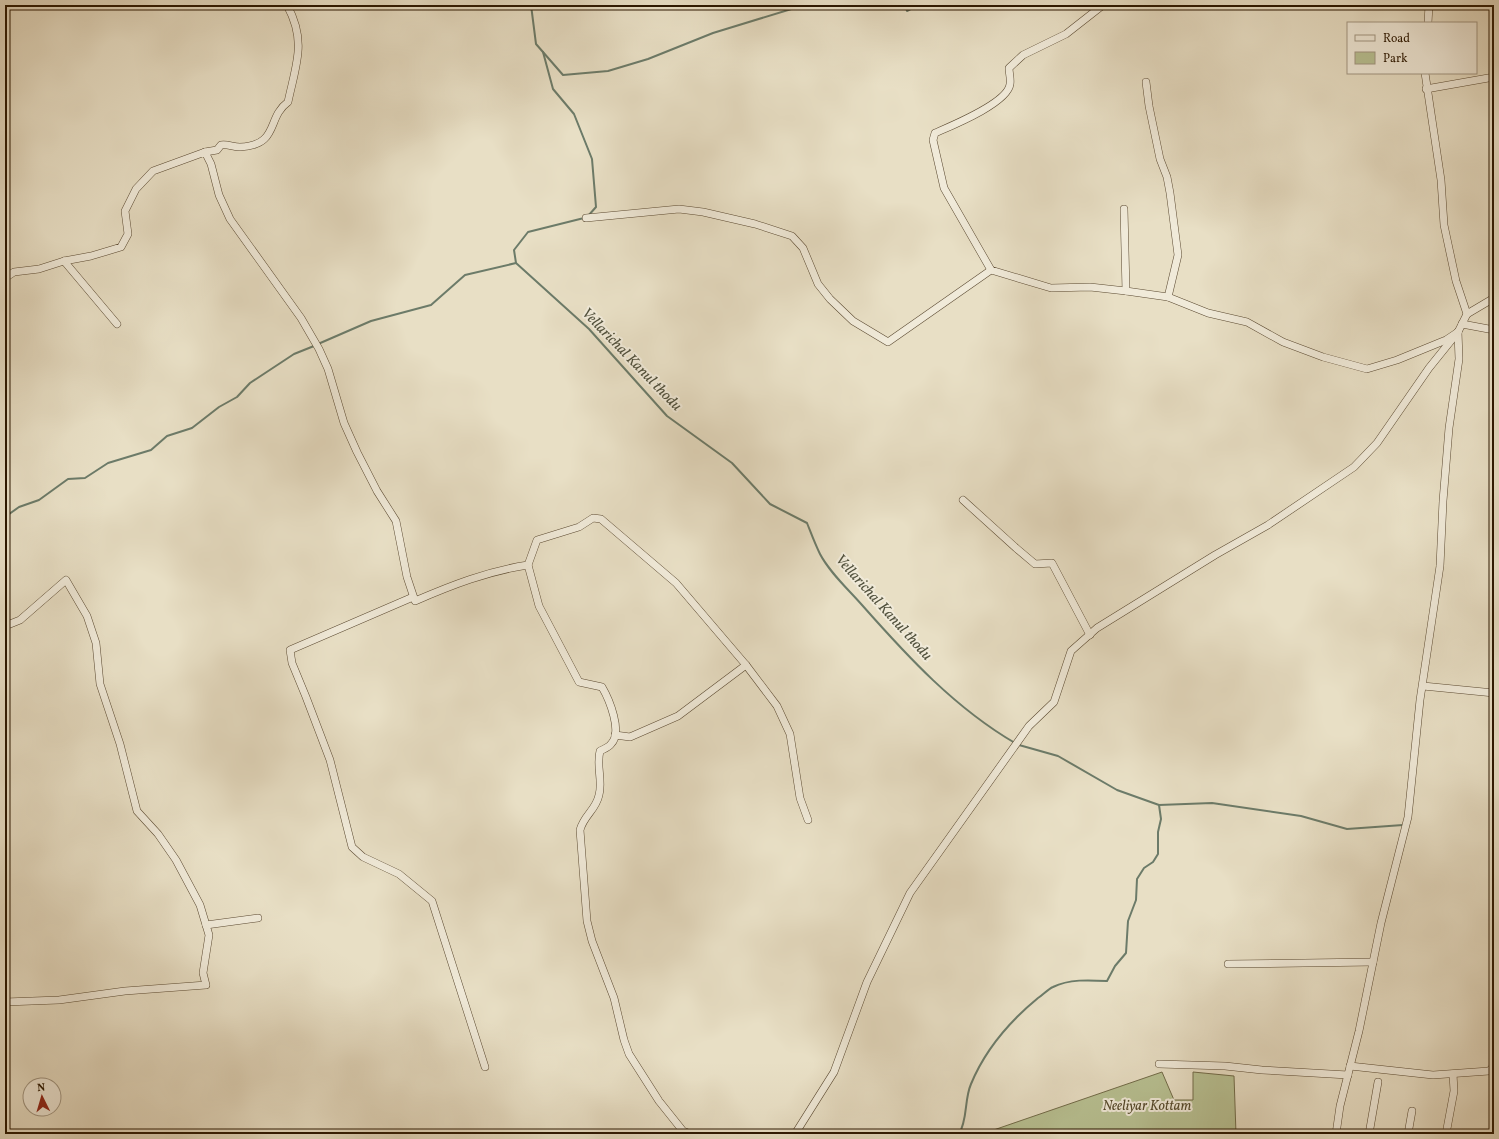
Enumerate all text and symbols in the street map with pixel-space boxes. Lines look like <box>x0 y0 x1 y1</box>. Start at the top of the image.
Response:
legend <box>1347 22 1477 74</box>
text: Road <box>1383 31 1410 47</box>
text: Park <box>1383 51 1408 67</box>
water label: Vellarichal Kanul thodu <box>576 304 686 417</box>
water label: Vellarichal Kanul thodu <box>829 550 937 666</box>
north arrow <box>22 1077 62 1117</box>
text: N <box>37 1081 46 1096</box>
park label: Neeliyar Kottam <box>1103 1097 1191 1116</box>

